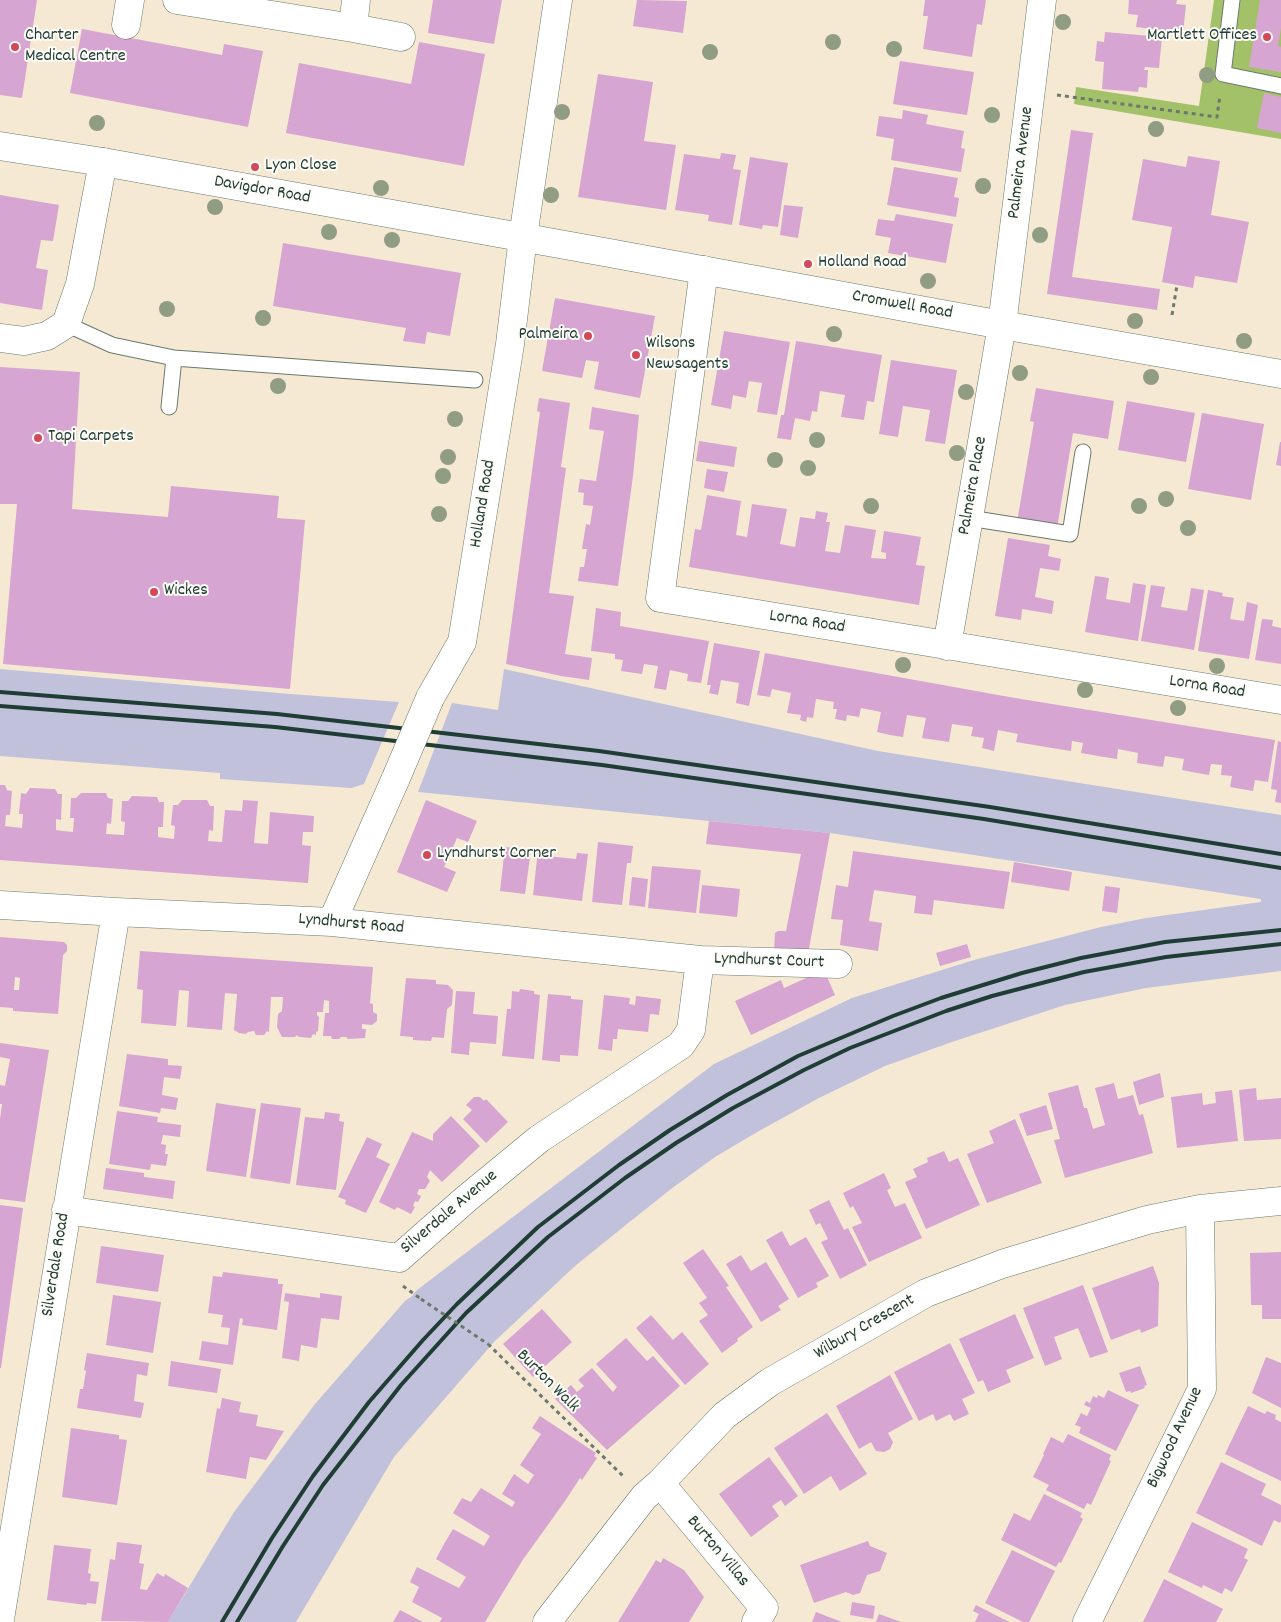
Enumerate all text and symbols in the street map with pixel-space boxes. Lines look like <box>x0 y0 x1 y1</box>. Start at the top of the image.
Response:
place label: Charter Medical Centre <box>25 26 126 68</box>
place label: Martlett Offices <box>1147 26 1257 48</box>
marker: Martlett Offices <box>1261 31 1273 43</box>
marker: Charter Medical Centre <box>9 41 21 53</box>
street label: Palmeira Avenue <box>1004 106 1040 220</box>
place label: Lyon Close <box>265 156 337 178</box>
marker: Lyon Close <box>249 161 261 173</box>
street label: Davigdor Road <box>212 172 312 210</box>
place label: Holland Road <box>818 253 907 275</box>
marker: Holland Road <box>802 258 814 270</box>
street label: Cromwell Road <box>850 287 954 325</box>
place label: Palmeira <box>518 325 578 347</box>
marker: Palmeira <box>582 330 594 342</box>
place label: Wilsons Newsagents <box>646 334 729 376</box>
marker: Wilsons Newsagents <box>630 349 642 361</box>
place label: Tapi Carpets <box>48 427 134 449</box>
marker: Tapi Carpets <box>32 432 44 444</box>
street label: Palmeira Place <box>955 435 993 537</box>
street label: Holland Road <box>466 458 502 550</box>
place label: Wickes <box>164 581 208 603</box>
marker: Wickes <box>148 586 160 598</box>
street label: Lorna Road <box>767 606 847 640</box>
street label: Lorna Road <box>1167 671 1247 705</box>
place label: Lyndhurst Corner <box>437 844 556 866</box>
marker: Lyndhurst Corner <box>421 849 433 861</box>
street label: Lyndhurst Road <box>297 910 405 940</box>
street label: Lyndhurst Court <box>713 949 825 975</box>
street label: Silverdale Avenue <box>397 1166 503 1260</box>
street label: Silverdale Road <box>38 1212 76 1318</box>
street label: Wilbury Crescent <box>811 1290 919 1366</box>
street label: Burton Walk <box>511 1346 583 1418</box>
street label: Bigwood Avenue <box>1143 1384 1209 1492</box>
street label: Burton Villas <box>681 1512 753 1592</box>

